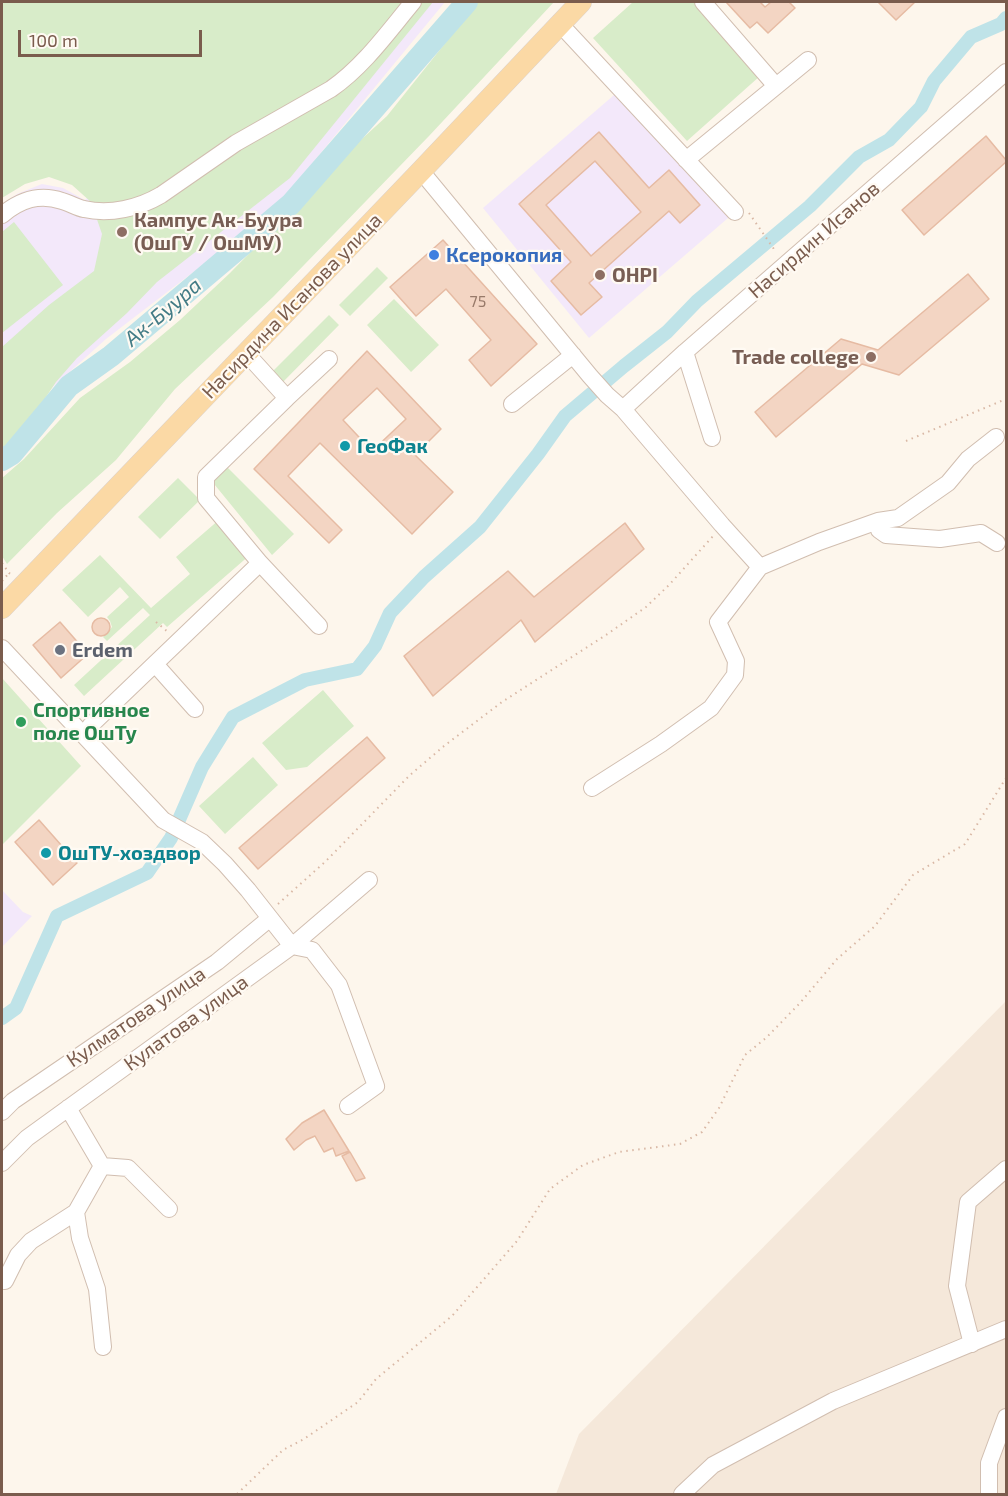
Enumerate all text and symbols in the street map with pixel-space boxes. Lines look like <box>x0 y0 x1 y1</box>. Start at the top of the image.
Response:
scale bar <box>21 18 206 56</box>
text: 100 m <box>29 29 78 51</box>
street label: Насирдин Исанов <box>743 176 885 304</box>
place label: Кампус Ак-Буура (ОшГУ / ОшМУ) <box>134 208 303 255</box>
street label: Насирдина Исанова улица <box>197 208 387 404</box>
marker: Кампус Ак-Буура (ОшГУ / ОшМУ) <box>115 225 129 239</box>
place label: Ксерокопия <box>446 243 562 267</box>
marker: Ксерокопия <box>427 248 441 262</box>
place label: OHPI <box>612 263 658 287</box>
marker: OHPI <box>593 268 607 282</box>
water label: Ак-Буура <box>119 273 207 351</box>
house number: 75 <box>470 292 486 312</box>
place label: Trade college <box>732 345 859 369</box>
marker: Trade college <box>864 350 878 364</box>
place label: ГеоФак <box>357 434 428 458</box>
marker: ГеоФак <box>338 439 352 453</box>
place label: Erdem <box>72 638 133 662</box>
marker: Erdem <box>53 643 67 657</box>
place label: Спортивное поле ОшТу <box>33 698 150 745</box>
marker: Спортивное поле ОшТу <box>14 715 28 729</box>
place label: ОшТУ-хоздвор <box>58 841 201 865</box>
marker: ОшТУ-хоздвор <box>39 846 53 860</box>
street label: Кулматова улица <box>62 962 210 1072</box>
street label: Кулатова улица <box>119 970 253 1076</box>

